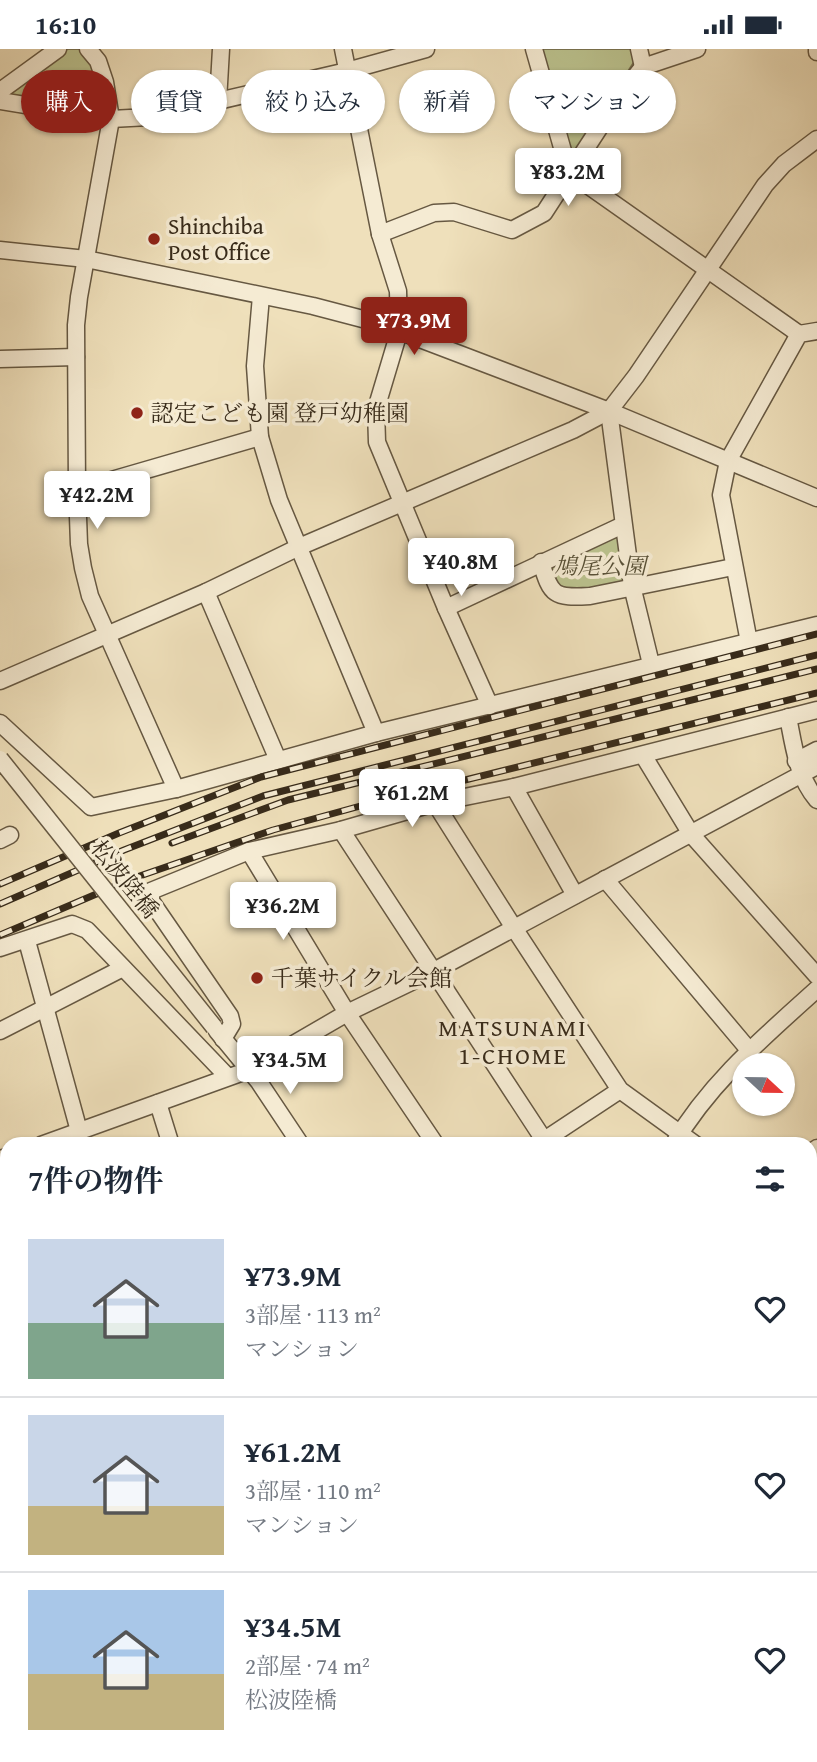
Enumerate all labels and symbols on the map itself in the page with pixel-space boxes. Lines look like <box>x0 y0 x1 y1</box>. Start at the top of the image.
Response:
pin: ¥83.2M <box>511 149 625 208</box>
place label: Shinchiba Post Office <box>168 209 271 268</box>
marker: Shinchiba Post Office <box>146 231 162 247</box>
pin: ¥73.9M <box>357 297 471 357</box>
place label: 認定こども園 登戸幼稚園 <box>151 396 409 429</box>
marker: 認定こども園 登戸幼稚園 <box>129 405 145 421</box>
pin: ¥42.2M <box>40 471 154 531</box>
pin: ¥40.8M <box>404 539 518 598</box>
park label: 鳩尾公園 <box>554 549 650 582</box>
pin: ¥61.2M <box>355 769 469 829</box>
street label: 松波陸橋 <box>84 833 167 925</box>
pin: ¥36.2M <box>226 883 340 942</box>
place label: 千葉サイクル会館 <box>271 961 452 994</box>
marker: 千葉サイクル会館 <box>249 970 265 986</box>
district label: MATSUNAMI 1-CHOME <box>438 1010 588 1073</box>
pin: ¥34.5M <box>233 1037 347 1096</box>
north arrow <box>732 1053 794 1117</box>

